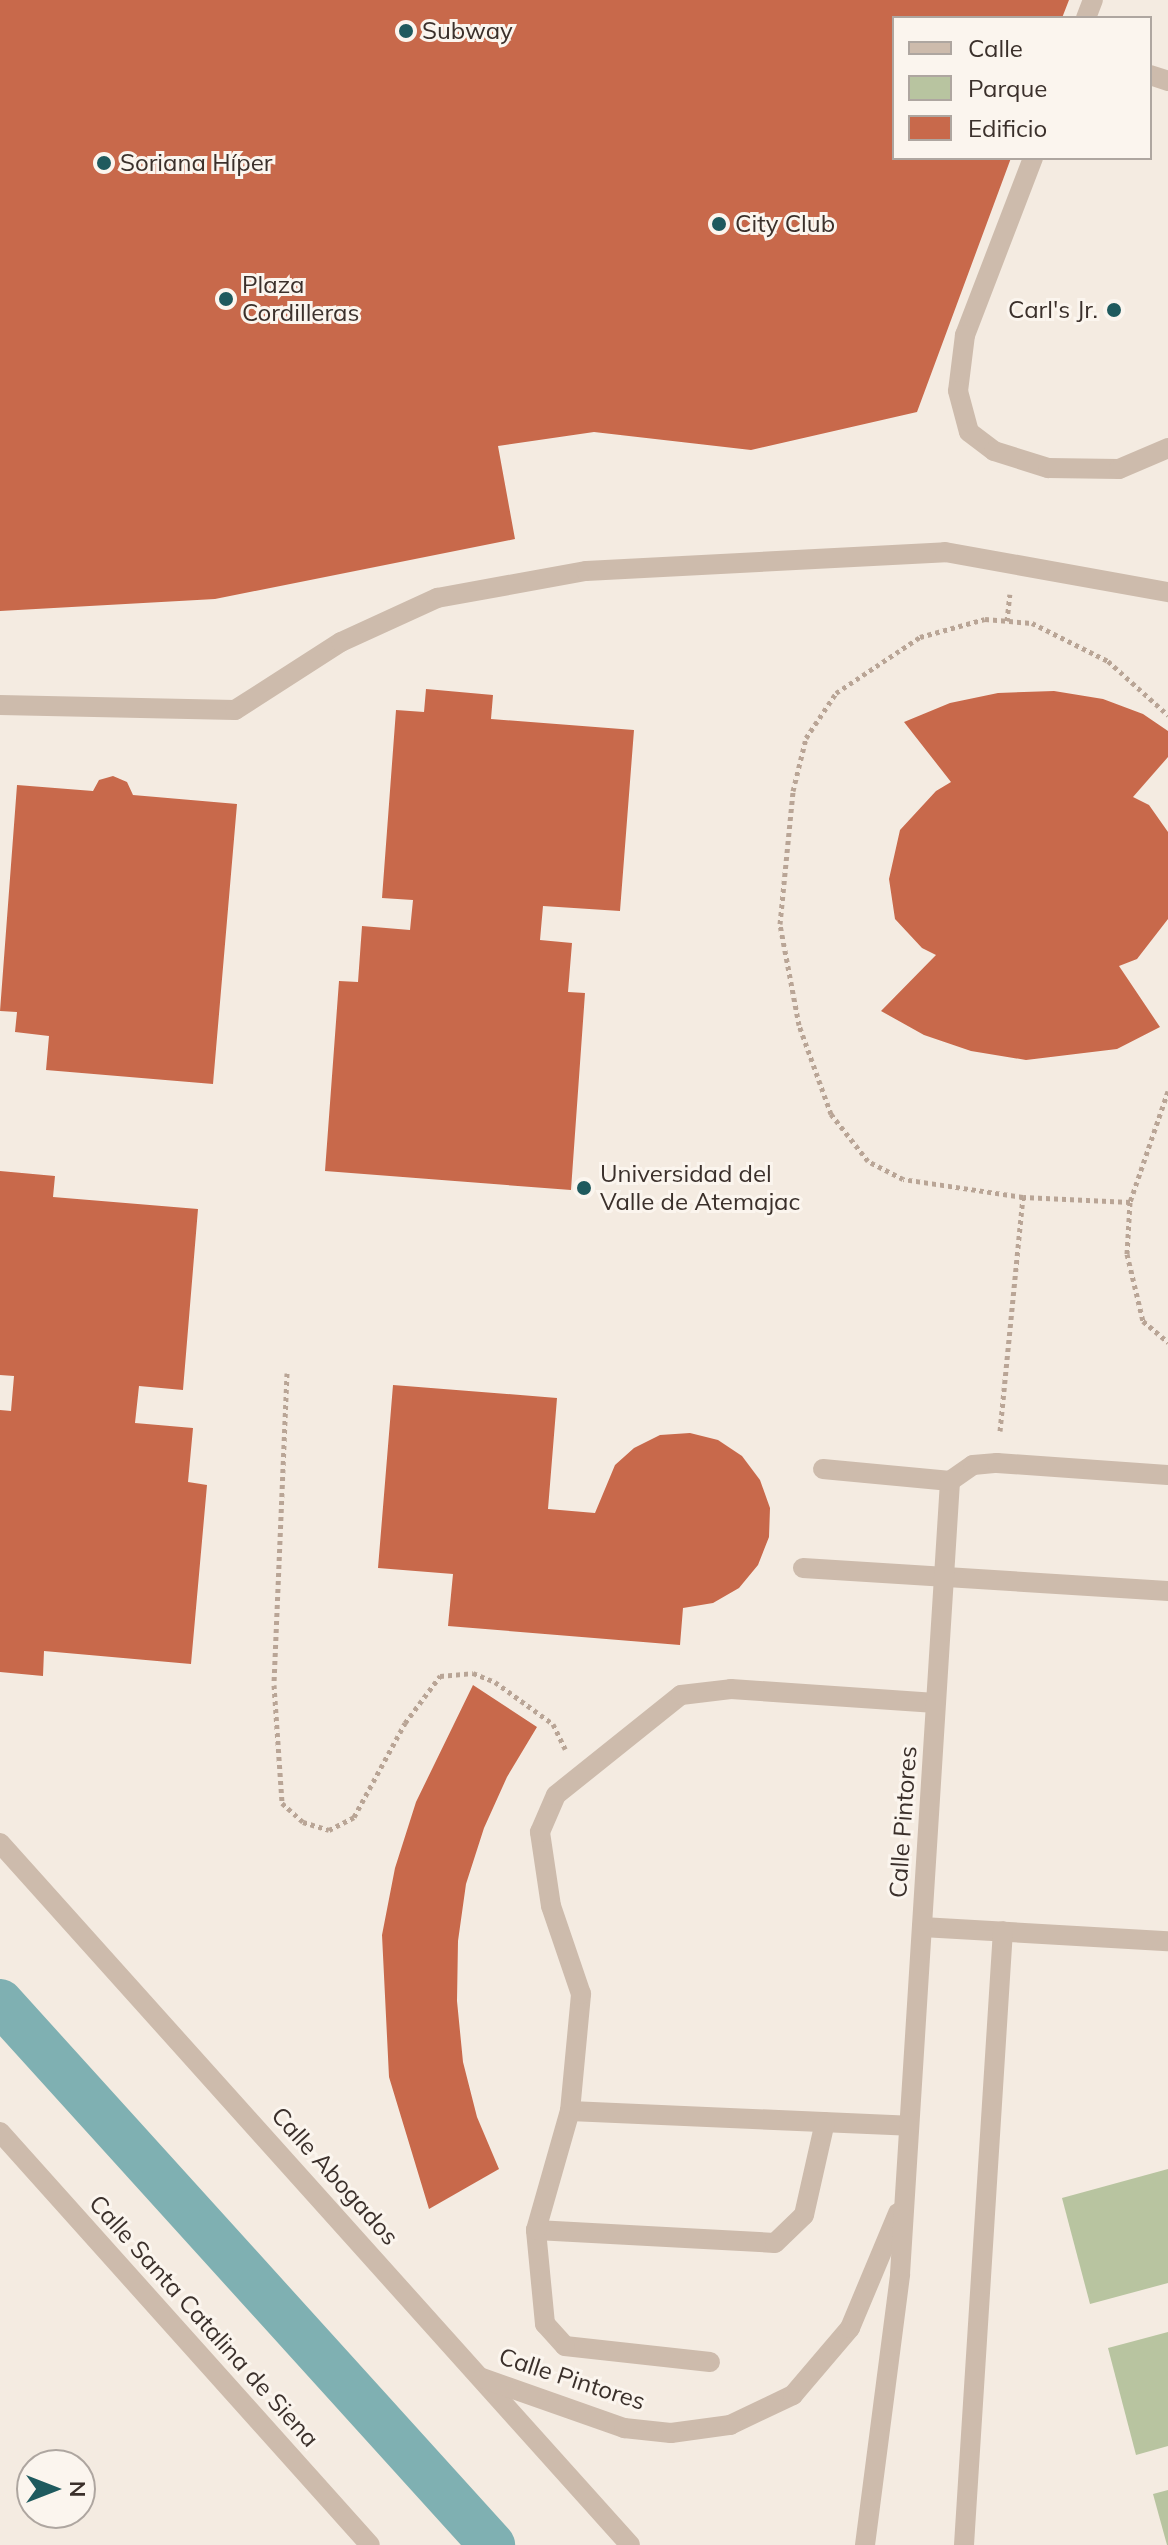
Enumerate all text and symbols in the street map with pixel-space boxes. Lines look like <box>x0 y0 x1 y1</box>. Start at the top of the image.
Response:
legend <box>892 16 1152 160</box>
place label: Subway <box>422 17 513 45</box>
marker: Subway <box>397 22 415 40</box>
text: Calle <box>968 33 1023 63</box>
text: Parque <box>968 73 1047 103</box>
text: Edificio <box>968 113 1047 143</box>
place label: Soriana Híper <box>120 149 272 177</box>
marker: Soriana Híper <box>95 154 113 172</box>
place label: City Club <box>735 210 835 238</box>
marker: City Club <box>710 215 728 233</box>
place label: Plaza Cordilleras <box>242 271 359 327</box>
marker: Plaza Cordilleras <box>217 290 235 308</box>
place label: Carl's Jr. <box>1008 296 1098 324</box>
marker: Carl's Jr. <box>1105 301 1123 319</box>
place label: Universidad del Valle de Atemajac <box>600 1160 800 1216</box>
marker: Universidad del Valle de Atemajac <box>575 1179 593 1197</box>
street label: Calle Pintores <box>883 1745 923 1899</box>
street label: Calle Abogados <box>265 2101 405 2251</box>
street label: Calle Santa Catalina de Siena <box>83 2189 325 2453</box>
street label: Calle Pintores <box>495 2342 649 2416</box>
north arrow <box>16 2449 96 2529</box>
text: N <box>64 2481 92 2497</box>

